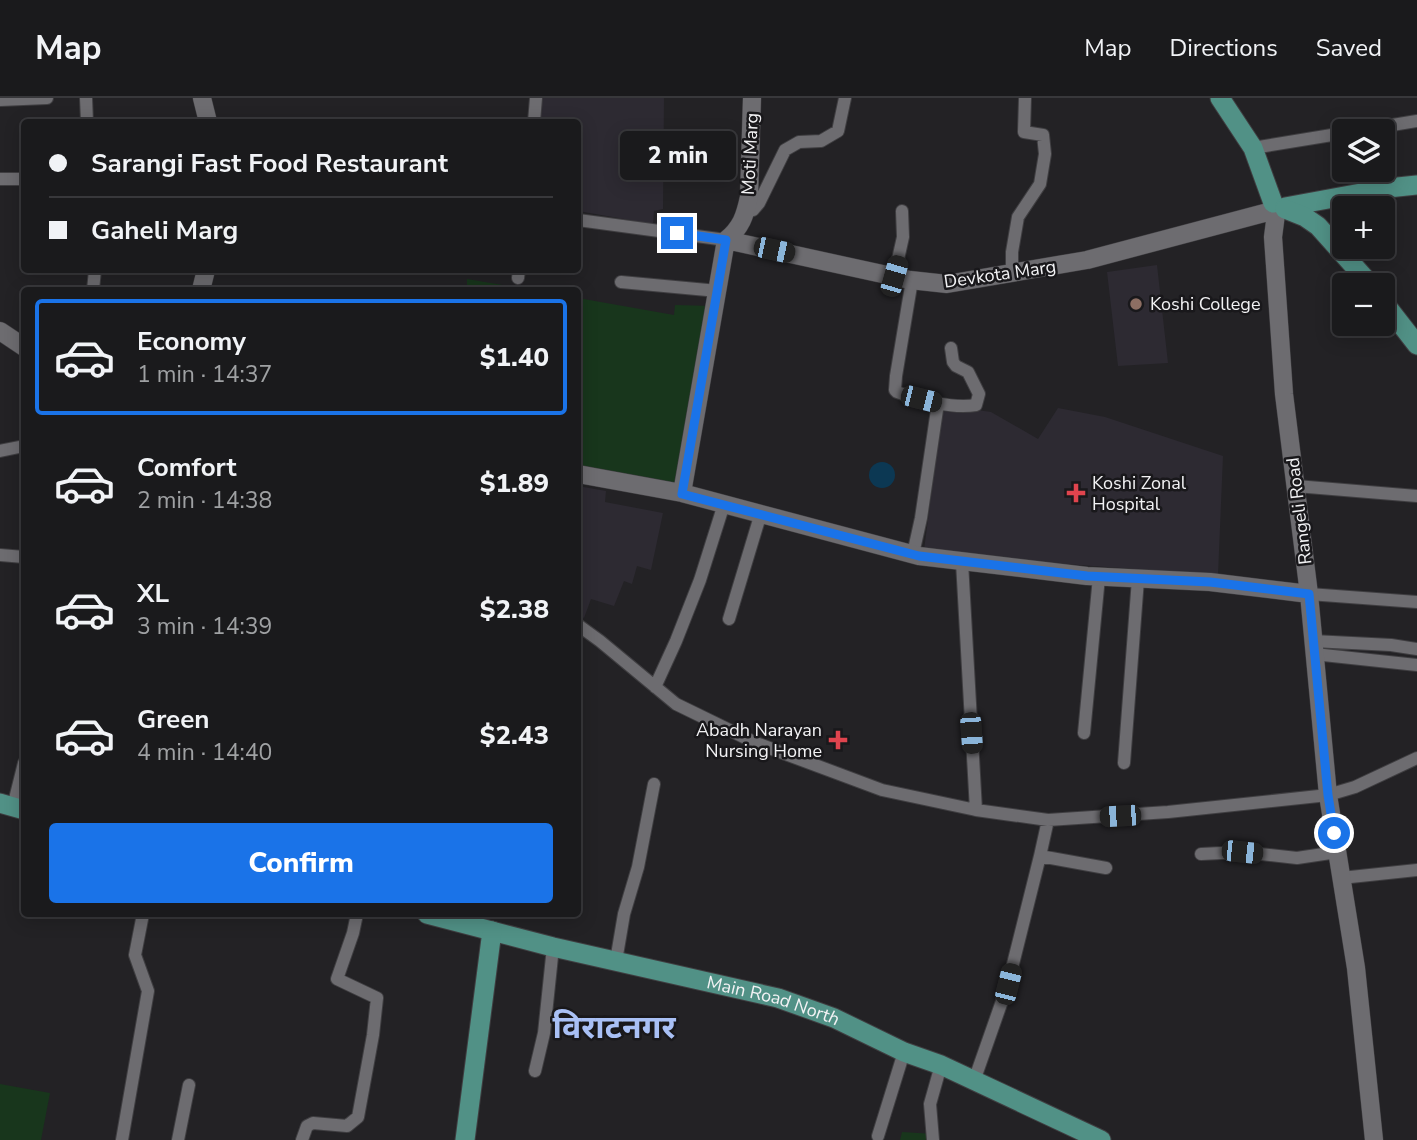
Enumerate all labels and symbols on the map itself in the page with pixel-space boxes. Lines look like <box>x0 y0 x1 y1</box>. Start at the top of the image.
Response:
street label: Moti Marg <box>736 112 764 196</box>
callout: 2 min <box>619 131 735 180</box>
route end <box>661 217 693 249</box>
car <box>752 235 797 265</box>
car <box>879 253 910 299</box>
street label: Devkota Marg <box>942 254 1058 294</box>
place label: Koshi College <box>1150 292 1261 316</box>
marker: Koshi College <box>1128 296 1144 312</box>
car <box>899 384 944 414</box>
street label: Rangeli Road <box>1281 456 1317 566</box>
place label: Koshi Zonal Hospital <box>1092 471 1187 516</box>
marker: Koshi Zonal Hospital <box>1066 483 1086 503</box>
car <box>960 711 983 755</box>
place label: Abadh Narayan Nursing Home <box>696 718 822 763</box>
marker: Abadh Narayan Nursing Home <box>828 730 848 750</box>
car <box>1099 804 1142 828</box>
route start <box>1318 817 1350 849</box>
car <box>1221 839 1264 865</box>
car <box>993 961 1024 1007</box>
street label: Main Road North <box>705 970 844 1031</box>
district label: विराटनगर <box>552 1006 676 1049</box>

